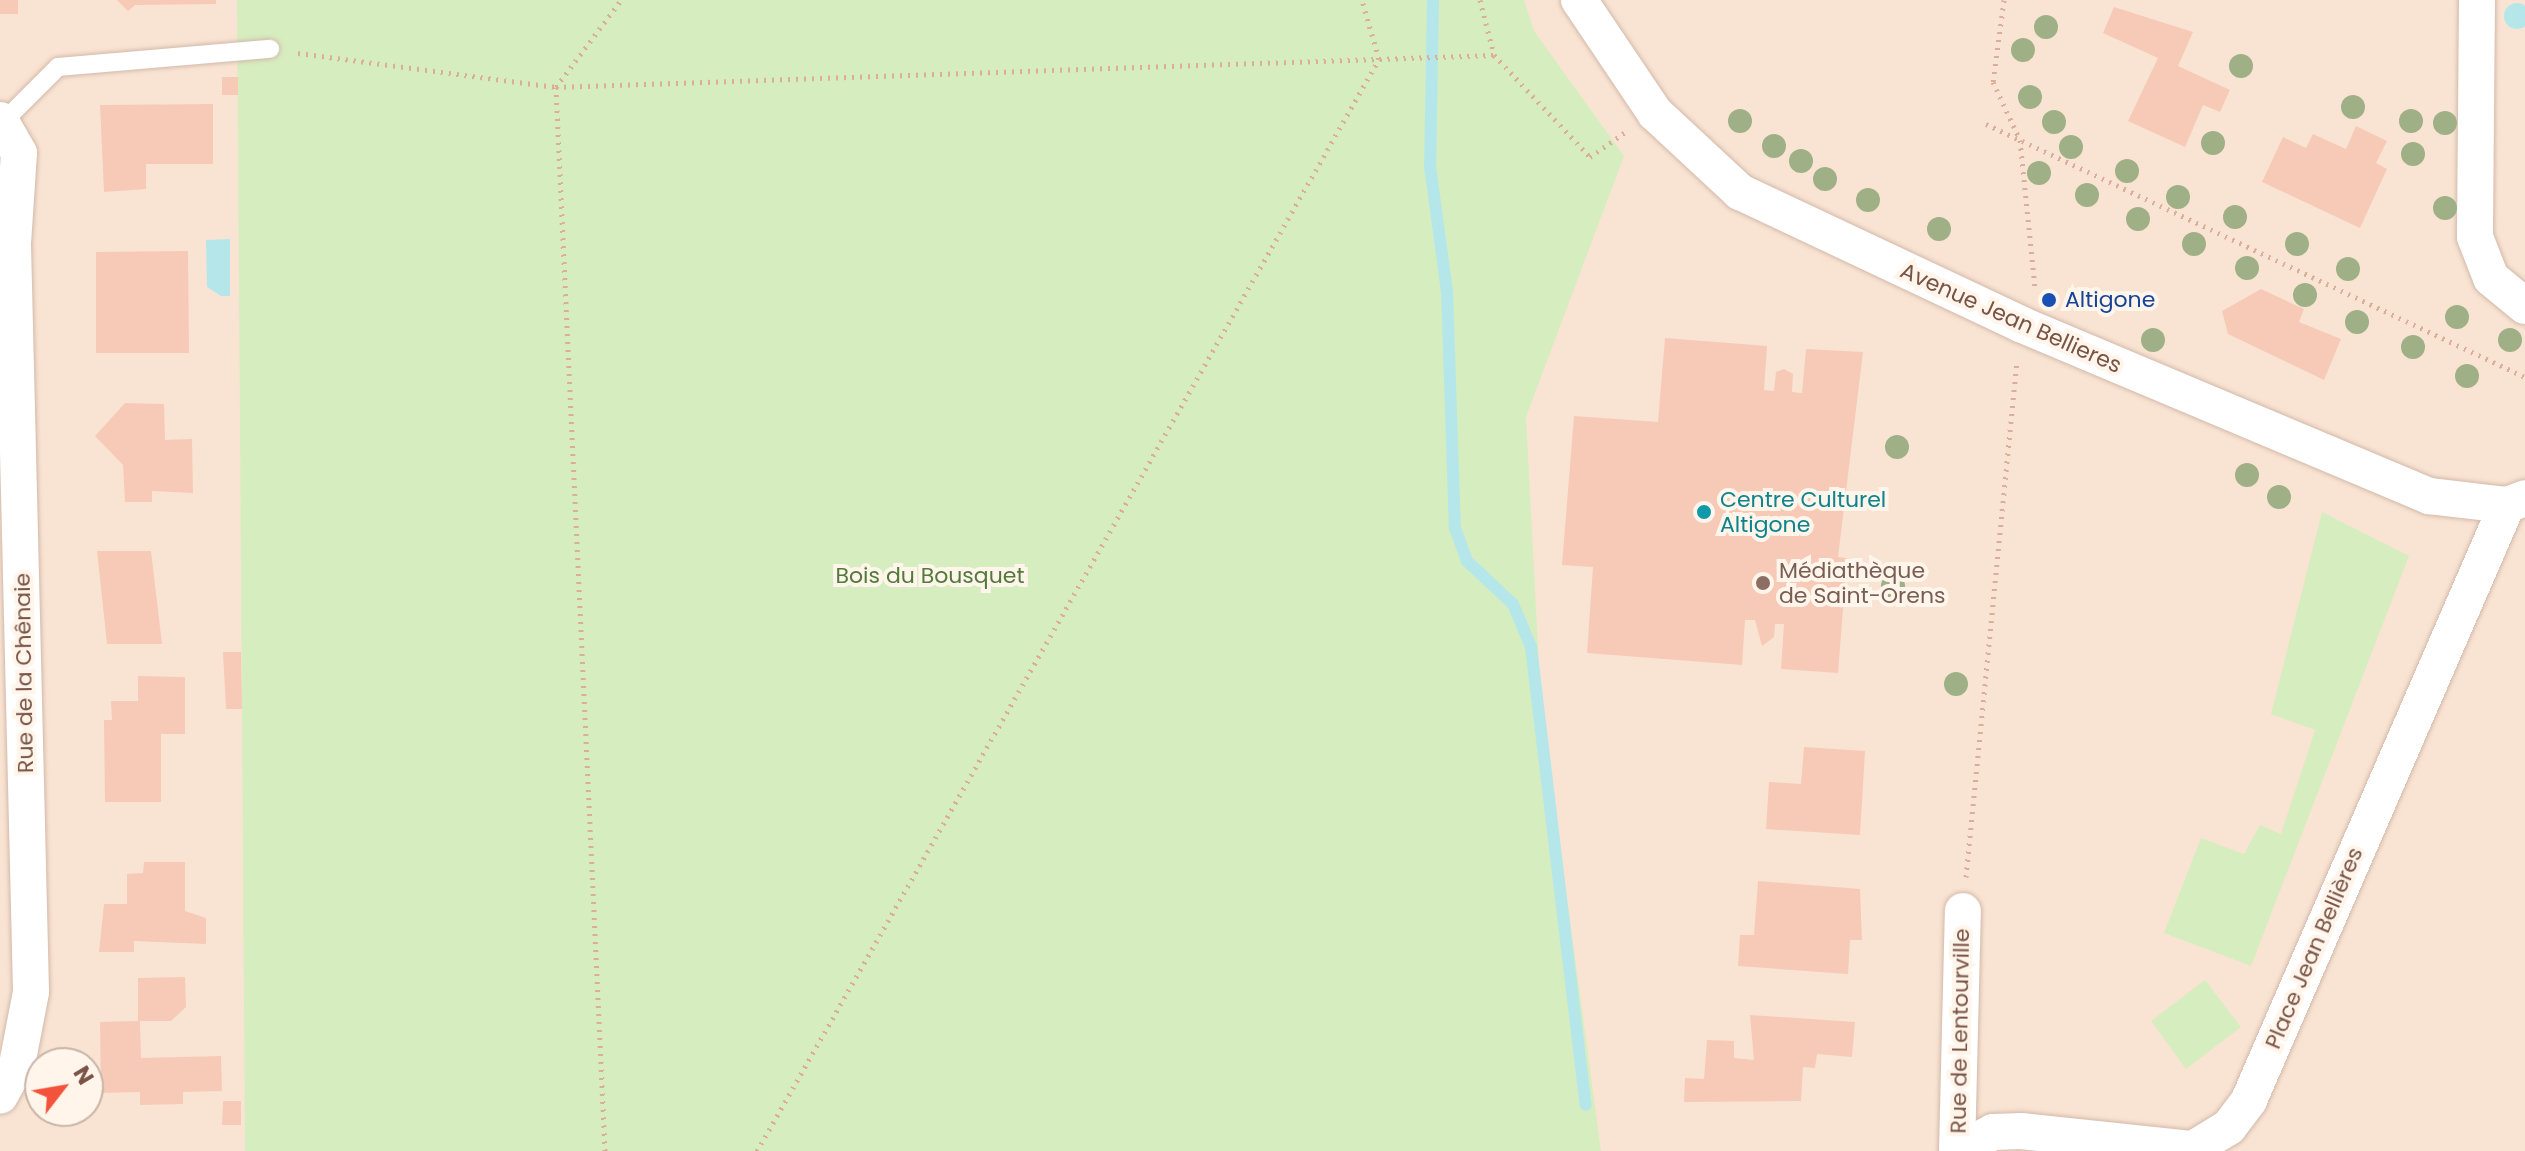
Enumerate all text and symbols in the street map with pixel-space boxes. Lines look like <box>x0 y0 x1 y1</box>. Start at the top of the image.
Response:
street label: Avenue Jean Bellieres <box>1896 257 2126 379</box>
place label: Altigone <box>2065 287 2155 313</box>
marker: Altigone <box>2040 291 2058 309</box>
place label: Centre Culturel Altigone <box>1720 486 1886 538</box>
marker: Centre Culturel Altigone <box>1695 503 1713 521</box>
place label: Médiathèque de Saint-Orens <box>1779 557 1945 608</box>
park label: Bois du Bousquet <box>836 563 1024 589</box>
street label: Rue de la Chênaie <box>9 573 39 773</box>
marker: Médiathèque de Saint-Orens <box>1754 574 1772 592</box>
street label: Place Jean Bellières <box>2260 843 2368 1053</box>
street label: Rue de Lentourville <box>1945 928 1975 1134</box>
north arrow <box>24 1047 104 1127</box>
text: N <box>66 1060 101 1090</box>

